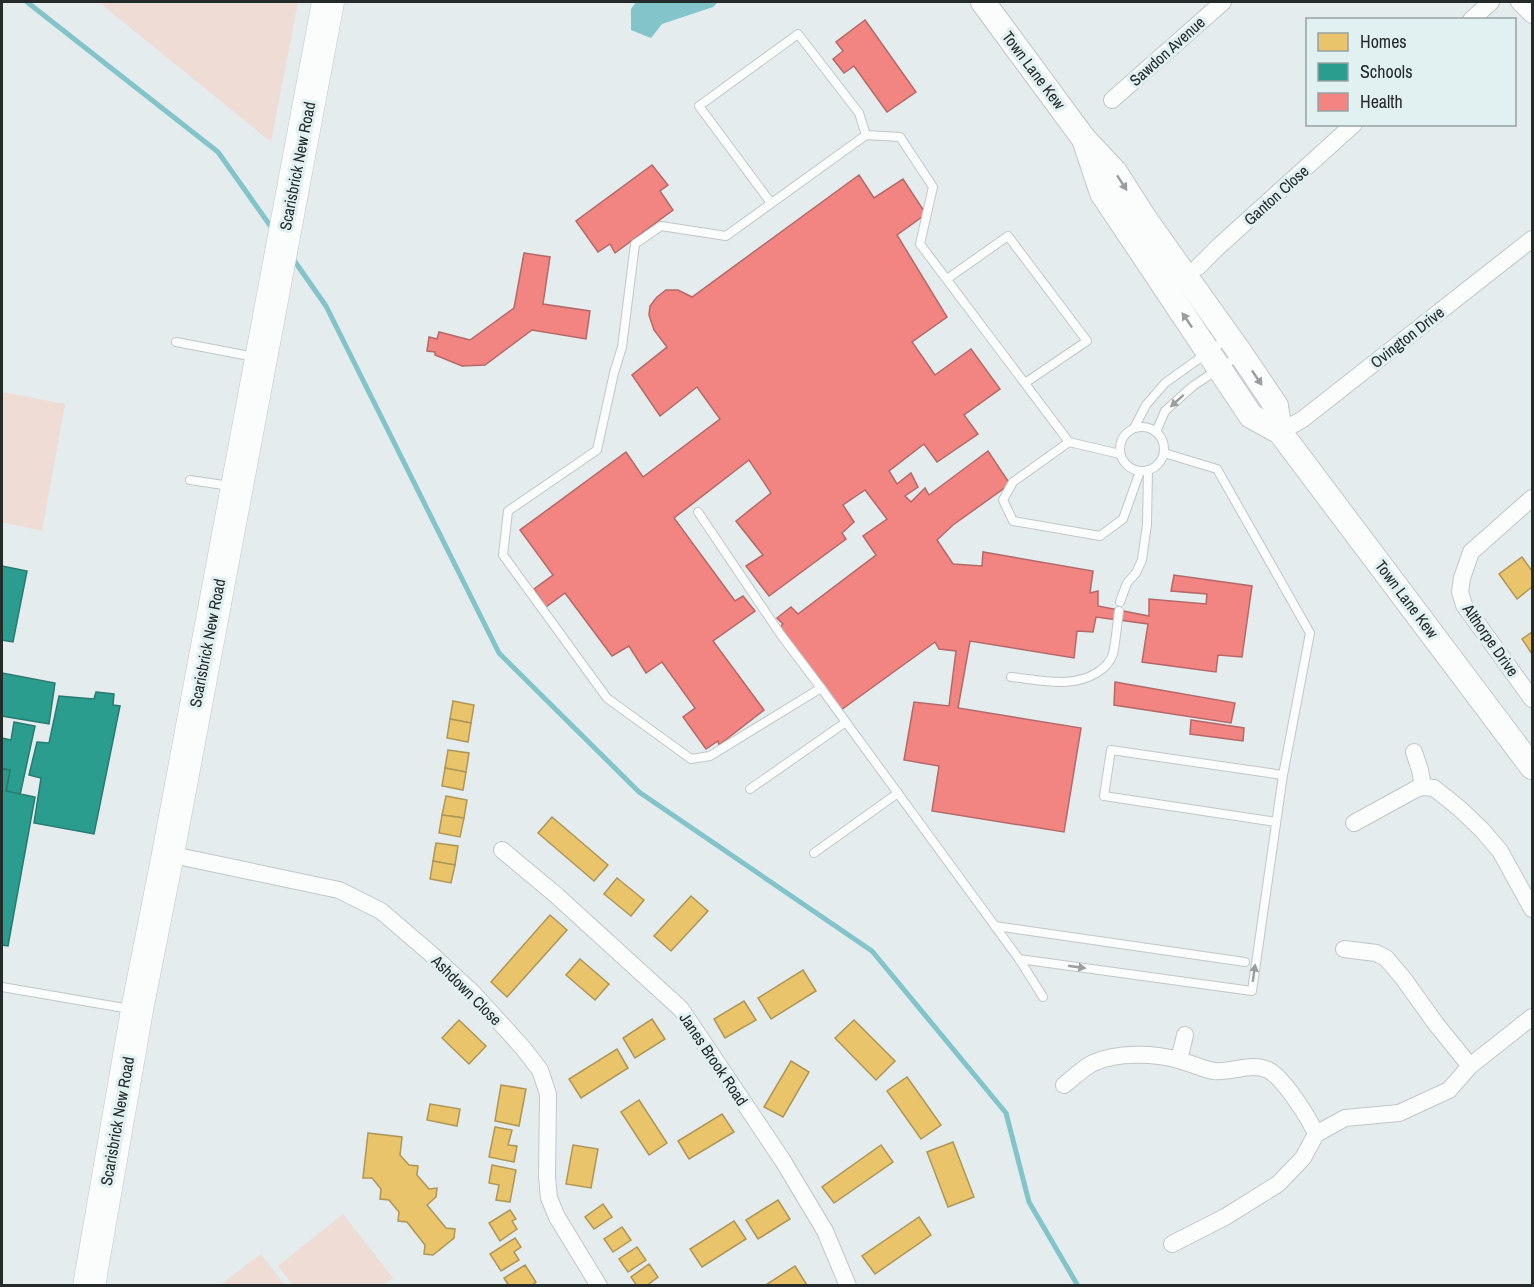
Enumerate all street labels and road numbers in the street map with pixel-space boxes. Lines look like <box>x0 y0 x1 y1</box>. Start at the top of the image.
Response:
street label: Sawdon Avenue <box>1124 11 1210 91</box>
street label: Town Lane Kew <box>997 26 1071 114</box>
street label: Scarisbrick New Road <box>274 100 320 232</box>
street label: Ganton Close <box>1239 160 1313 230</box>
street label: Ovington Drive <box>1365 301 1449 373</box>
street label: Town Lane Kew <box>1370 555 1444 643</box>
street label: Scarisbrick New Road <box>184 577 230 709</box>
street label: Althorpe Drive <box>1457 599 1524 681</box>
street label: Ashdown Close <box>426 949 507 1030</box>
street label: Janes Brook Road <box>675 1008 753 1110</box>
street label: Scarisbrick New Road <box>95 1055 139 1187</box>

